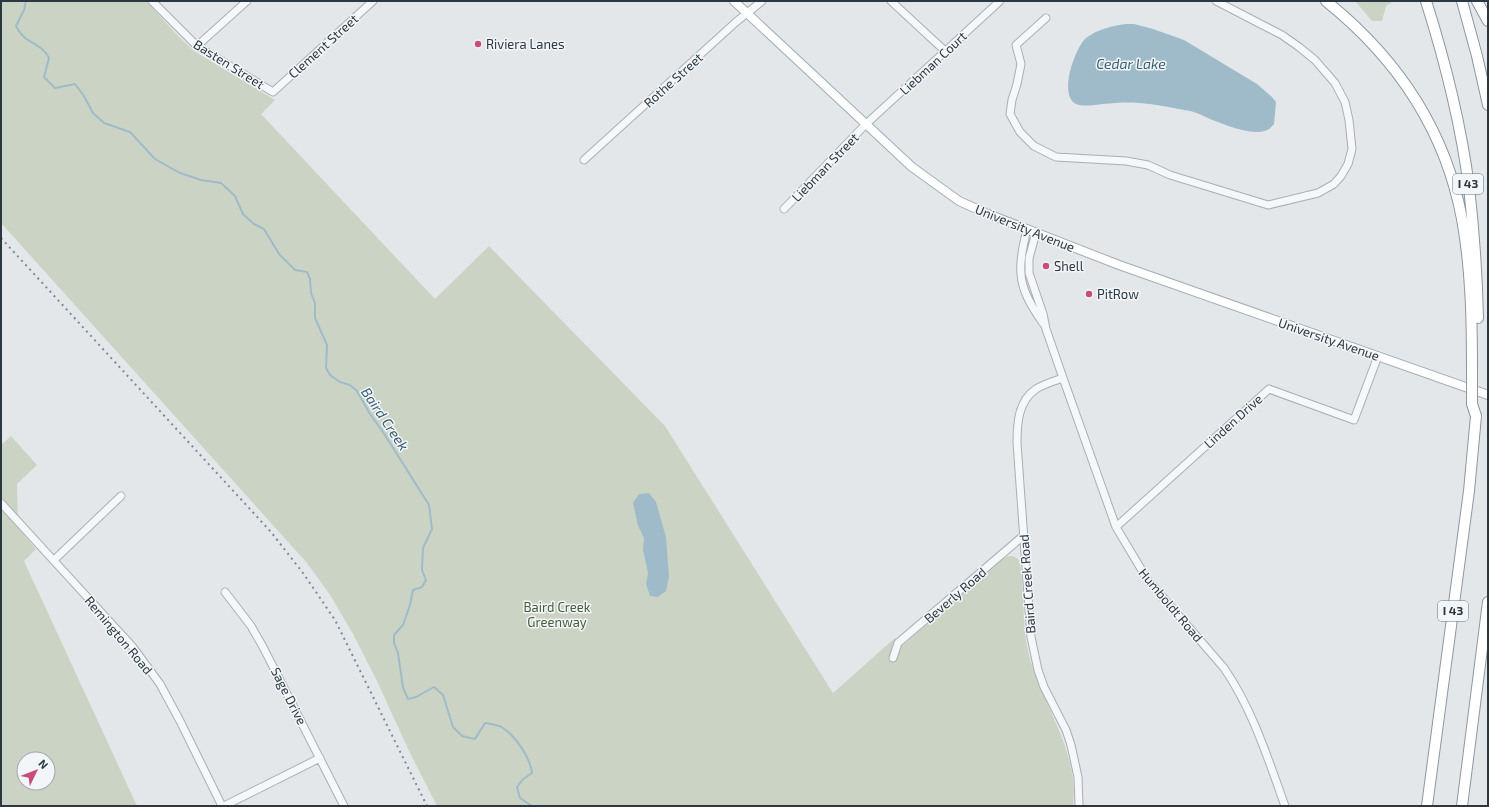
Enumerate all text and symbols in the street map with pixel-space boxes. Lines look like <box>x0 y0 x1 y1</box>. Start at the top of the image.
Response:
street label: Clement Street <box>285 11 361 81</box>
street label: Liebman Court <box>896 28 970 98</box>
street label: Basten Street <box>191 36 267 92</box>
place label: Riviera Lanes <box>486 36 565 52</box>
marker: Riviera Lanes <box>473 39 483 49</box>
street label: Rothe Street <box>640 49 706 111</box>
water label: Cedar Lake <box>1096 55 1166 72</box>
street label: Liebman Street <box>788 129 862 205</box>
road number: I 43 <box>1453 174 1483 194</box>
street label: University Avenue <box>973 201 1077 255</box>
place label: Shell <box>1054 258 1084 274</box>
marker: Shell <box>1041 261 1051 271</box>
place label: PitRow <box>1097 286 1139 302</box>
marker: PitRow <box>1084 289 1094 299</box>
street label: University Avenue <box>1276 314 1382 364</box>
water label: Baird Creek <box>358 384 413 453</box>
street label: Linden Drive <box>1200 391 1266 451</box>
street label: Baird Creek Road <box>1016 534 1038 634</box>
street label: Beverly Road <box>921 564 989 626</box>
street label: Humboldt Road <box>1135 565 1207 645</box>
street label: Remington Road <box>82 593 156 677</box>
park label: Baird Creek Greenway <box>524 599 591 630</box>
road number: I 43 <box>1438 601 1468 621</box>
street label: Sage Drive <box>268 665 310 727</box>
north arrow <box>16 751 56 791</box>
text: N <box>36 756 51 771</box>

